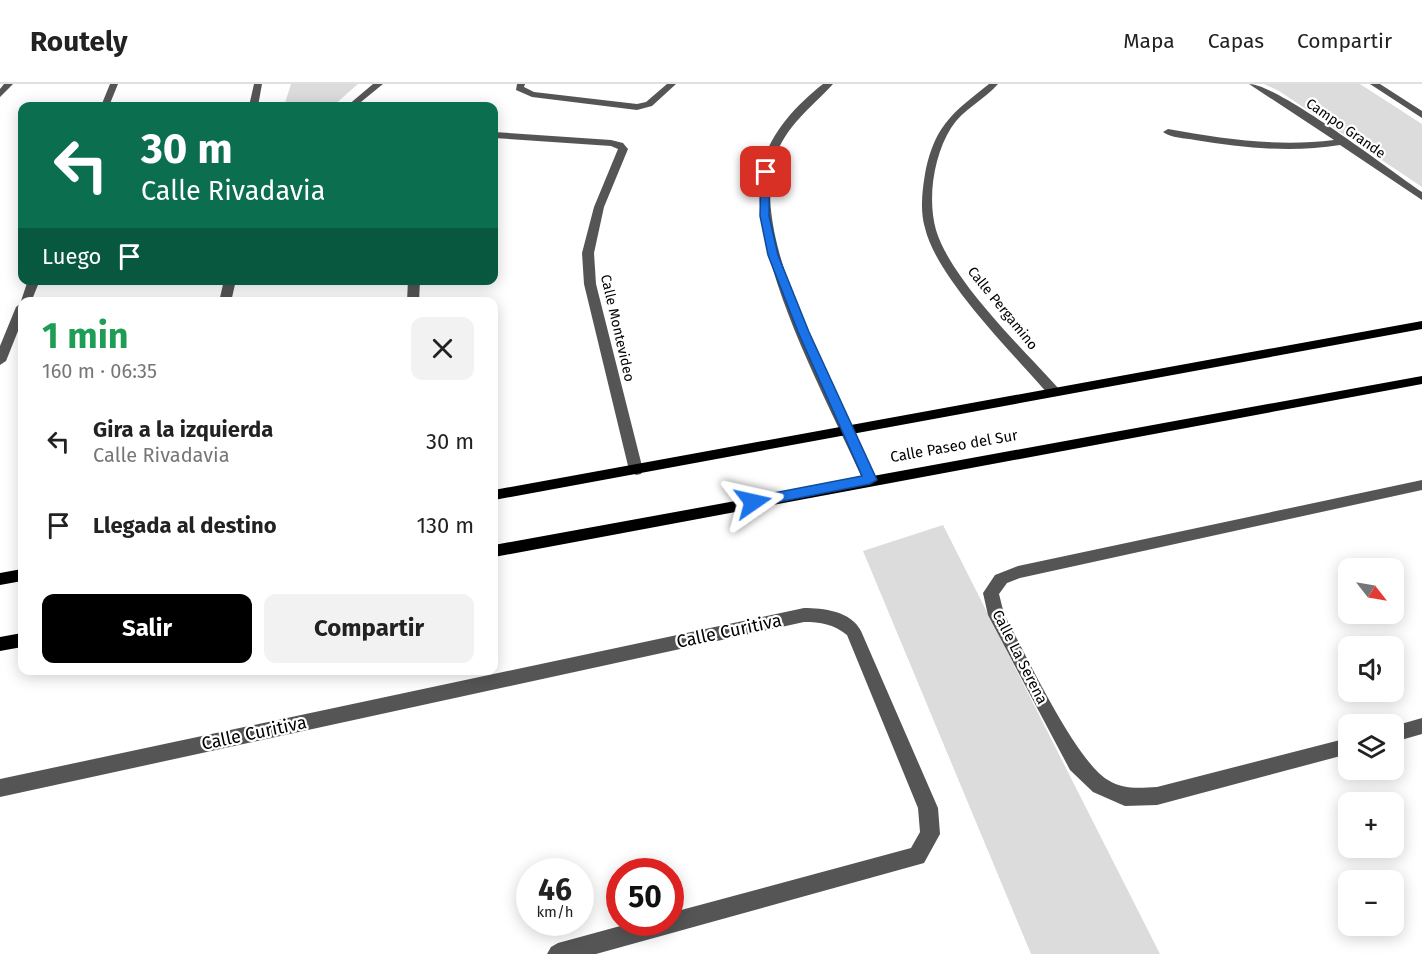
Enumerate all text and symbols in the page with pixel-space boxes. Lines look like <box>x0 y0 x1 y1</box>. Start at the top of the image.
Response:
text: Routely <box>30 25 128 58</box>
text: Mapa <box>1123 28 1175 54</box>
text: Capas <box>1208 28 1264 54</box>
text: Compartir <box>1297 28 1392 54</box>
street label: Campo Grande <box>1303 95 1389 162</box>
text: 30 m <box>141 124 233 174</box>
icon: left <box>42 126 120 204</box>
pin <box>740 146 791 197</box>
icon: arrive <box>749 155 782 188</box>
text: Calle Rivadavia <box>141 175 325 207</box>
icon: arrive <box>113 240 146 273</box>
text: Luego <box>42 243 101 270</box>
street label: Calle Pergamino <box>964 263 1041 353</box>
street label: Calle Montevideo <box>597 273 638 383</box>
text: 1 min <box>42 314 129 358</box>
button: close <box>411 317 474 380</box>
text: 160 m · 06:35 <box>42 359 157 383</box>
text: Gira a la izquierda <box>93 416 273 443</box>
icon: left <box>42 425 75 458</box>
street label: Calle Paseo del Sur <box>889 426 1019 466</box>
text: 30 m <box>426 428 474 455</box>
text: Calle Rivadavia <box>93 443 230 467</box>
position arrow <box>721 470 785 534</box>
icon: arrive <box>42 509 75 542</box>
text: Llegada al destino <box>93 512 277 539</box>
text: 130 m <box>417 512 474 539</box>
north arrow <box>1338 558 1404 624</box>
map controls <box>1338 558 1404 936</box>
button: Salir <box>42 594 252 663</box>
button: Compartir <box>264 594 474 663</box>
street label: Calle La Serena <box>989 607 1051 707</box>
street label: Calle Curitiva <box>674 609 784 653</box>
button: sound <box>1338 636 1404 702</box>
street label: Calle Curitiva <box>199 711 309 755</box>
button: layers <box>1338 714 1404 780</box>
button: + <box>1338 792 1404 858</box>
speed limit sign: 50 <box>606 858 684 936</box>
button: − <box>1338 870 1404 936</box>
text: 46 <box>538 872 572 908</box>
text: km/h <box>536 903 574 921</box>

